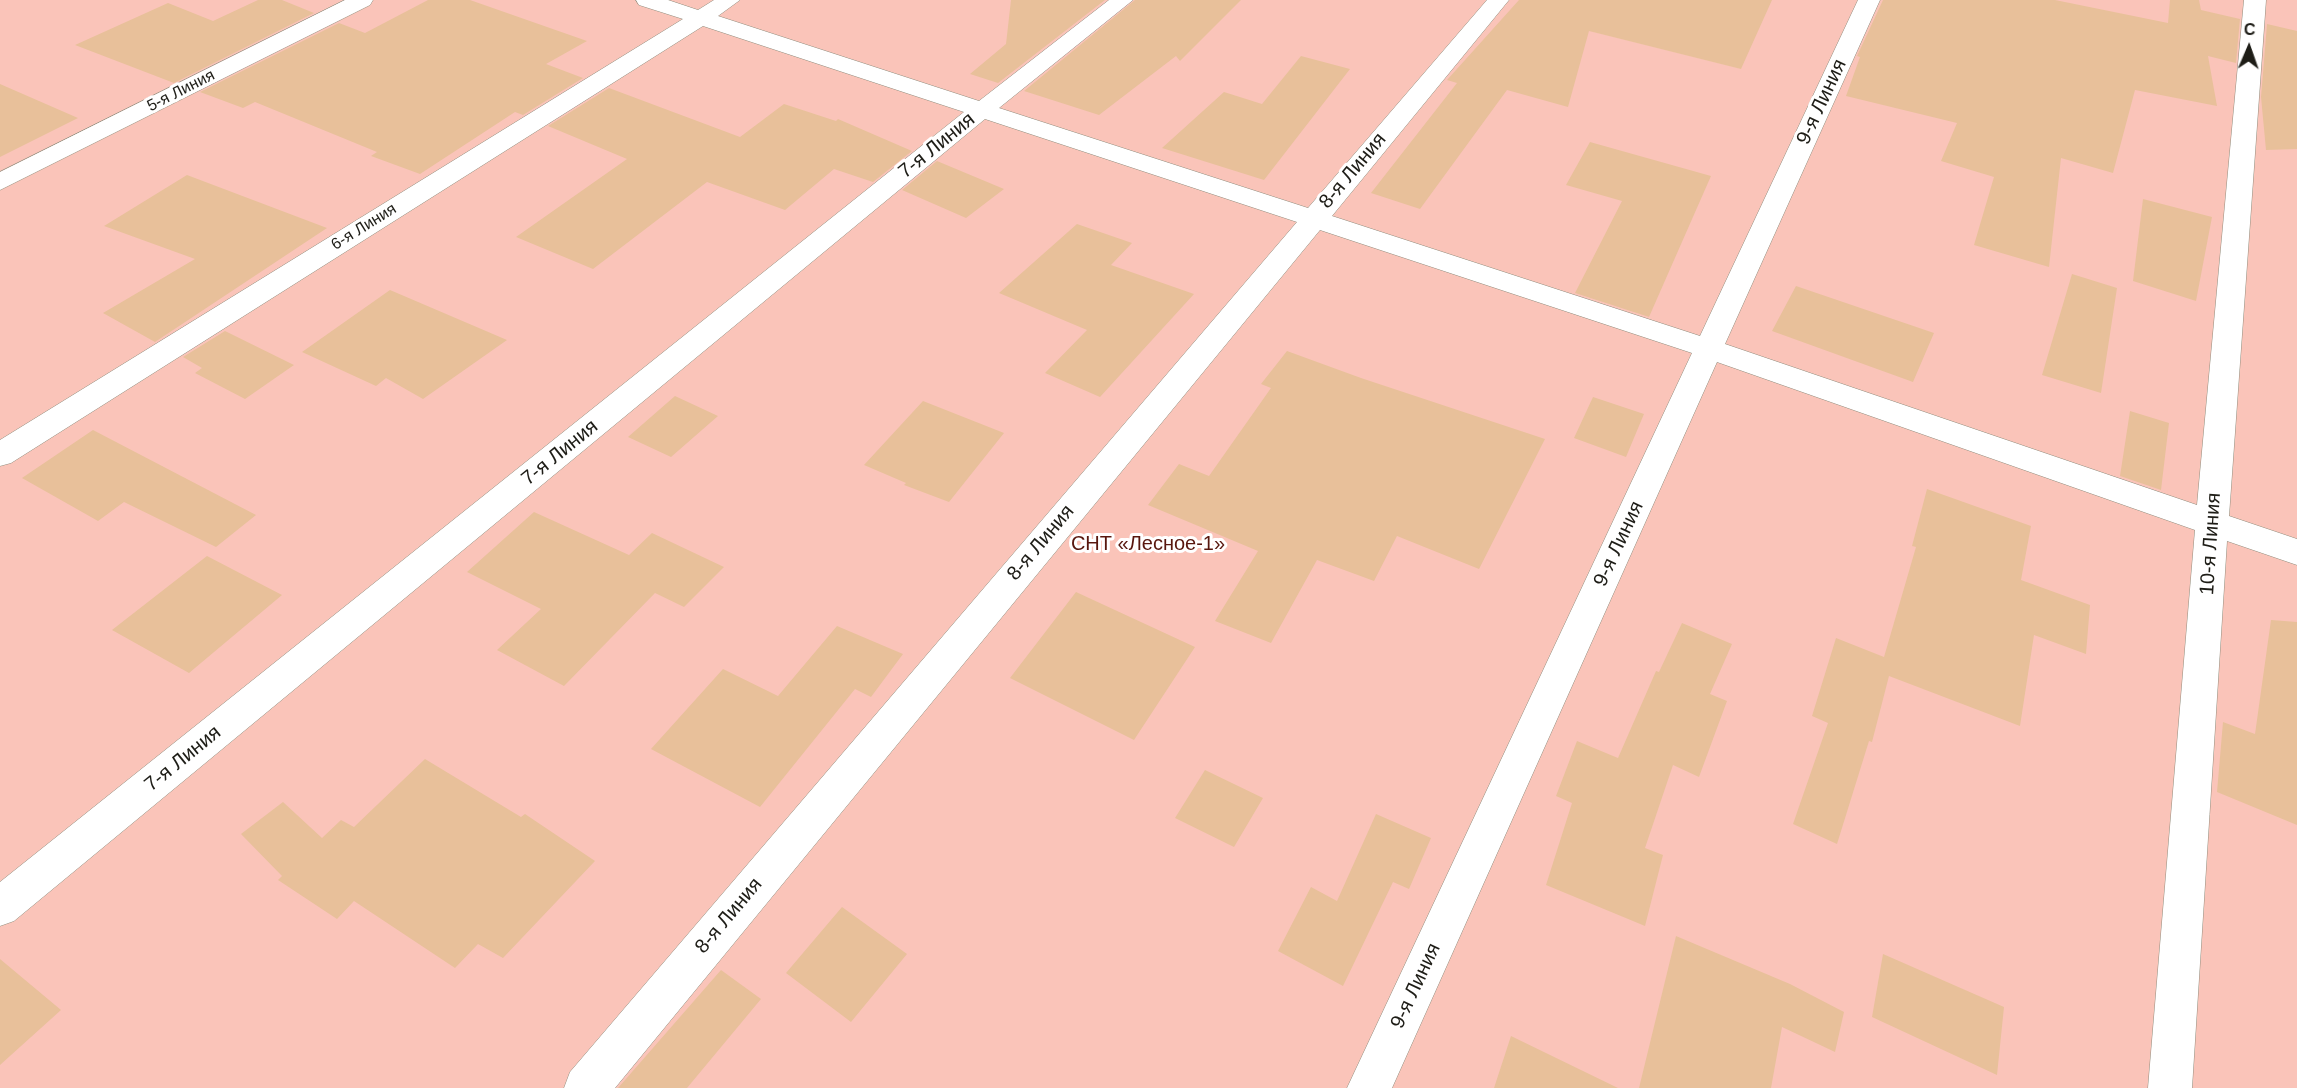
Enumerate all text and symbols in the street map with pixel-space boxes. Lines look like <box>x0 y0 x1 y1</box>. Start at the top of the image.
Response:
north arrow <box>2219 18 2279 78</box>
text: С <box>2244 21 2256 38</box>
street label: 9-я Линия <box>1792 55 1852 149</box>
street label: 5-я Линия <box>144 66 218 116</box>
street label: 7-я Линия <box>894 108 980 184</box>
street label: 8-я Линия <box>1314 128 1392 214</box>
street label: 6-я Линия <box>328 199 400 255</box>
street label: 7-я Линия <box>517 415 603 491</box>
street label: 10-я Линия <box>2195 492 2227 596</box>
street label: 9-я Линия <box>1589 497 1649 591</box>
street label: 8-я Линия <box>1002 500 1080 586</box>
park label: СНТ «Лесное-1» <box>1071 532 1225 556</box>
street label: 7-я Линия <box>140 721 226 797</box>
street label: 8-я Линия <box>690 873 768 959</box>
street label: 9-я Линия <box>1386 939 1446 1033</box>

